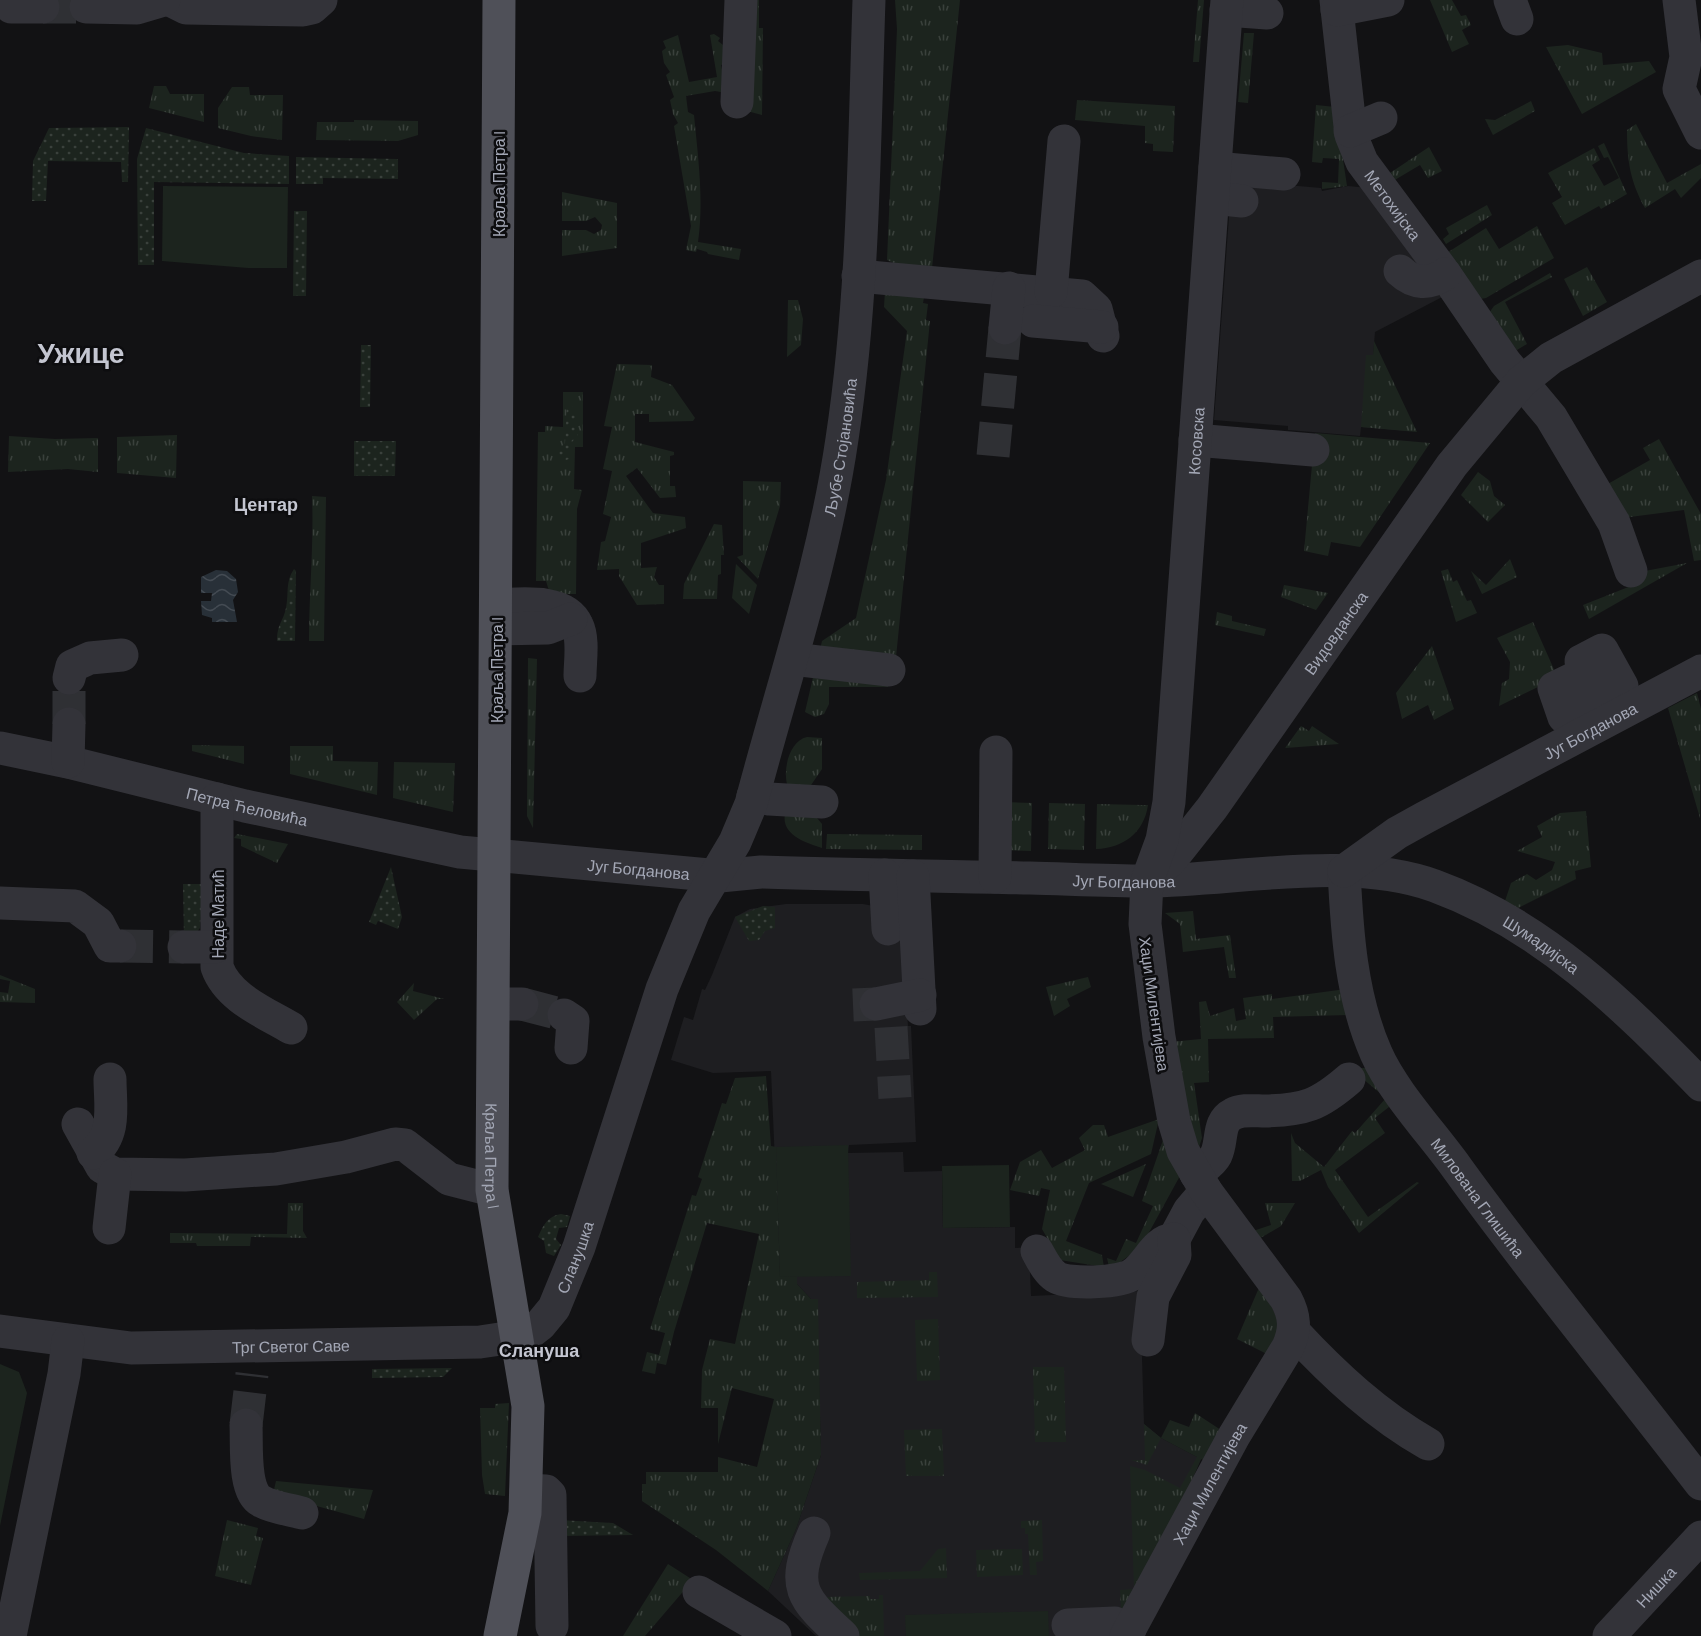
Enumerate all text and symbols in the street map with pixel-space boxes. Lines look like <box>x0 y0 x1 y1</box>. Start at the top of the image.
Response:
street label: Краља Петра I <box>489 131 508 237</box>
street label: Метохијска <box>1361 166 1426 243</box>
district label: Ужице <box>38 335 124 369</box>
street label: Љубе Стојановића <box>819 377 859 518</box>
street label: Косовска <box>1183 406 1207 475</box>
district label: Центар <box>234 493 298 515</box>
street label: Видовданска <box>1299 587 1371 678</box>
street label: Краља Петра I <box>487 617 506 723</box>
street label: Југ Богданова <box>1540 697 1640 762</box>
street label: Петра Ћеловића <box>185 782 310 829</box>
street label: Југ Богданова <box>587 854 691 883</box>
street label: Наде Матић <box>208 869 227 959</box>
street label: Југ Богданова <box>1072 870 1176 891</box>
street label: Шумадијска <box>1500 911 1584 977</box>
street label: Хаџи Милентијева <box>1136 935 1174 1073</box>
street label: Краља Петра I <box>482 1103 505 1210</box>
street label: Милована Глишића <box>1428 1134 1529 1261</box>
street label: Сланушка <box>552 1218 596 1296</box>
street label: Трг Светог Саве <box>232 1335 350 1356</box>
district label: Слануша <box>499 1339 580 1361</box>
street label: Хаџи Милентијева <box>1168 1418 1250 1547</box>
street label: Нишка <box>1631 1561 1679 1611</box>

